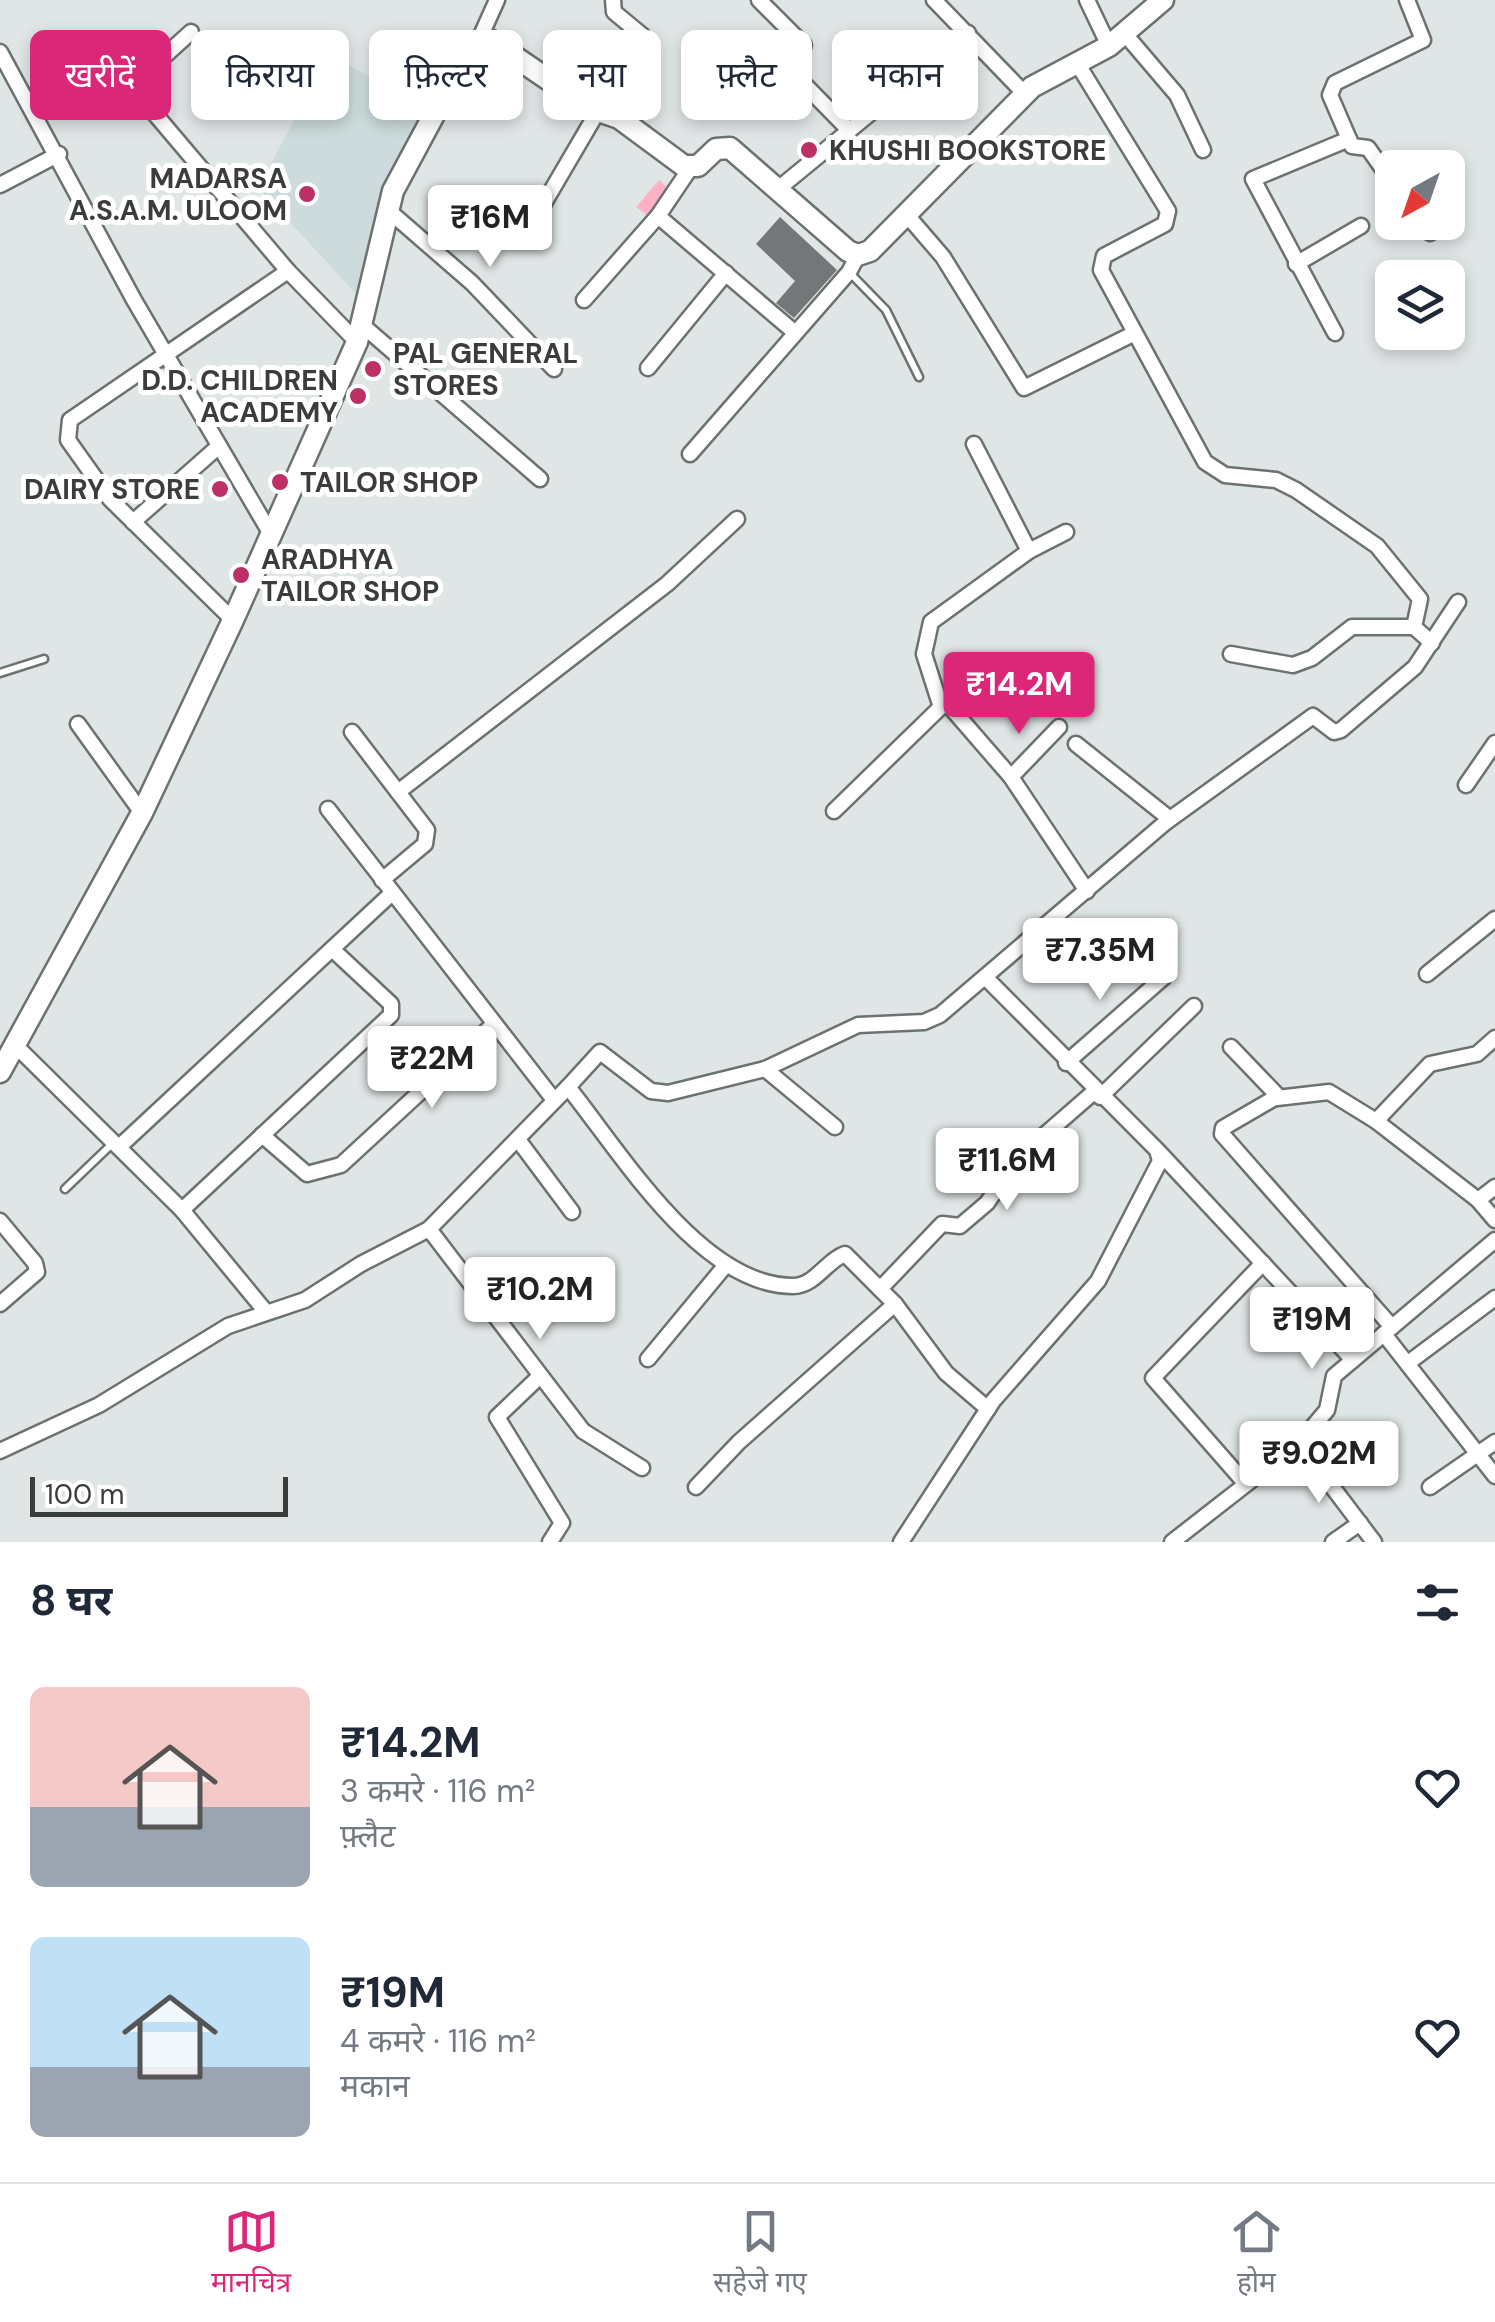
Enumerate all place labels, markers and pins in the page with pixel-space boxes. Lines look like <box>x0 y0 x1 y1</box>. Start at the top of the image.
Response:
place label: KHUSHI BOOKSTORE <box>829 132 1106 169</box>
marker: KHUSHI BOOKSTORE <box>798 139 820 161</box>
place label: MADARSA A.S.A.M. ULOOM <box>69 160 287 229</box>
marker: MADARSA A.S.A.M. ULOOM <box>296 183 318 205</box>
pin: ₹16M <box>431 185 549 270</box>
place label: PAL GENERAL STORES <box>393 335 578 404</box>
marker: PAL GENERAL STORES <box>362 358 384 380</box>
place label: D.D. CHILDREN ACADEMY <box>141 362 338 431</box>
marker: D.D. CHILDREN ACADEMY <box>347 385 369 407</box>
place label: TAILOR SHOP <box>300 464 478 501</box>
place label: DAIRY STORE <box>24 471 200 508</box>
marker: TAILOR SHOP <box>269 471 291 493</box>
marker: DAIRY STORE <box>209 478 231 500</box>
place label: ARADHYA TAILOR SHOP <box>261 541 439 610</box>
marker: ARADHYA TAILOR SHOP <box>230 564 252 586</box>
pin: ₹14.2M <box>938 652 1100 737</box>
pin: ₹7.35M <box>1019 918 1181 1003</box>
pin: ₹22M <box>373 1026 491 1111</box>
pin: ₹11.6M <box>926 1128 1088 1213</box>
pin: ₹10.2M <box>459 1257 621 1342</box>
pin: ₹19M <box>1253 1287 1371 1372</box>
pin: ₹9.02M <box>1238 1421 1400 1506</box>

